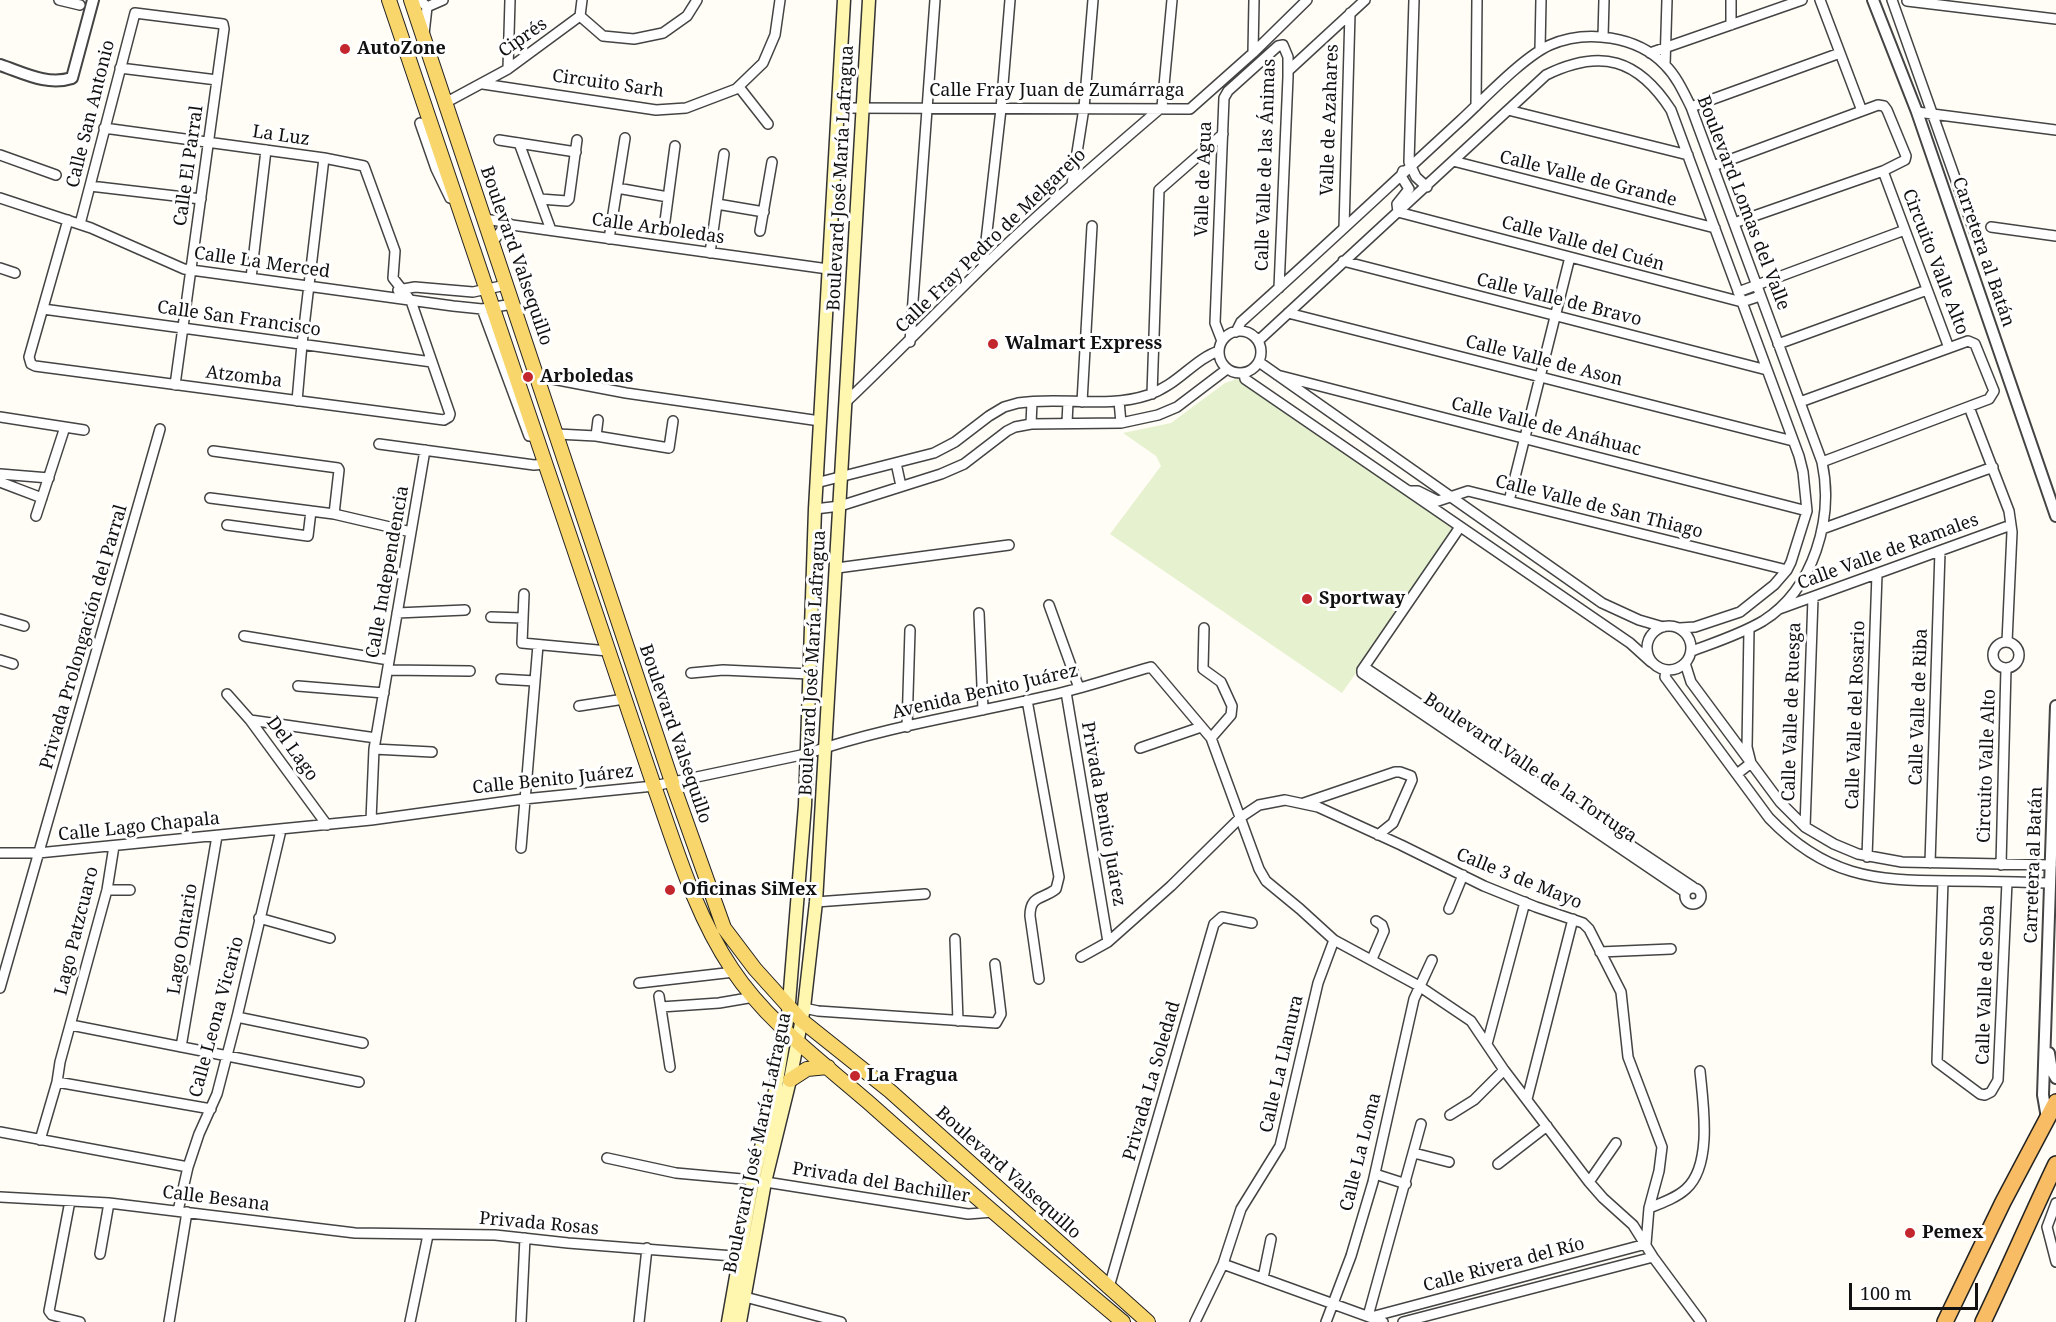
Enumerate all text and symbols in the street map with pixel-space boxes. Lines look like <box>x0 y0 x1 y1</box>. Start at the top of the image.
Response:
street label: Ciprés <box>495 14 551 62</box>
street label: Calle San Antonio <box>62 38 120 190</box>
place label: AutoZone <box>357 38 446 60</box>
marker: AutoZone <box>338 42 352 56</box>
street label: Boulevard José María Lafragua <box>823 44 859 312</box>
street label: Valle de Azahares <box>1317 44 1343 196</box>
street label: Calle Valle de las Ánimas <box>1251 58 1281 272</box>
street label: Circuito Sarh <box>551 65 665 103</box>
street label: Calle Fray Juan de Zumárraga <box>929 80 1185 102</box>
street label: Boulevard Lomas del Valle <box>1692 93 1794 313</box>
street label: Calle El Parral <box>170 104 208 228</box>
street label: La Luz <box>251 121 311 151</box>
street label: Valle de Agua <box>1191 121 1217 237</box>
street label: Calle Fray Pedro de Melgarejo <box>891 144 1091 338</box>
street label: Calle Valle de Grande <box>1497 146 1679 212</box>
street label: Boulevard Valsequillo <box>475 164 557 348</box>
street label: Carretera al Batán <box>1947 174 2019 330</box>
street label: Circuito Valle Alto <box>1897 186 1973 338</box>
street label: Calle Arboledas <box>590 209 726 249</box>
street label: Calle Valle del Cuén <box>1499 212 1667 276</box>
street label: Calle La Merced <box>193 243 331 283</box>
street label: Calle Valle de Bravo <box>1474 269 1644 331</box>
street label: Calle San Francisco <box>156 297 322 341</box>
street label: Calle Valle de Ason <box>1463 331 1625 391</box>
place label: Walmart Express <box>1005 333 1162 355</box>
marker: Walmart Express <box>986 337 1000 351</box>
street label: Atzomba <box>205 362 283 392</box>
place label: Arboledas <box>540 366 633 388</box>
marker: Arboledas <box>521 370 535 384</box>
street label: Calle Valle de Anáhuac <box>1449 393 1643 461</box>
street label: Calle Valle de San Thiago <box>1493 471 1705 543</box>
street label: Calle Independencia <box>362 484 414 660</box>
street label: Privada Prolongación del Parral <box>36 502 132 772</box>
street label: Calle Valle de Ramales <box>1795 509 1981 595</box>
street label: Boulevard José María Lafragua <box>795 529 831 797</box>
place label: Sportway <box>1319 588 1405 610</box>
marker: Sportway <box>1300 592 1314 606</box>
street label: Calle Valle del Rosario <box>1842 620 1870 810</box>
street label: Calle Valle de Ruesga <box>1778 622 1806 802</box>
street label: Calle Valle de Riba <box>1905 628 1933 786</box>
street label: Boulevard Valsequillo <box>634 642 716 826</box>
street label: Avenida Benito Juárez <box>890 660 1080 724</box>
street label: Boulevard Valle de la Tortuga <box>1419 688 1641 848</box>
street label: Circuito Valle Alto <box>1974 688 2000 844</box>
street label: Del Lago <box>261 713 323 785</box>
street label: Privada Benito Juárez <box>1076 720 1130 908</box>
street label: Calle Benito Juárez <box>471 761 635 799</box>
street label: Carretera al Batán <box>2020 786 2048 944</box>
street label: Calle Lago Chapala <box>57 808 221 846</box>
street label: Calle 3 de Mayo <box>1453 844 1585 914</box>
street label: Lago Patzcuaro <box>51 864 103 998</box>
place label: Oficinas SiMex <box>682 879 817 901</box>
street label: Lago Ontario <box>164 882 202 996</box>
marker: Oficinas SiMex <box>663 883 677 897</box>
street label: Calle Valle de Soba <box>1972 905 2000 1065</box>
street label: Calle Leona Vicario <box>185 934 249 1100</box>
street label: Calle La Llanura <box>1256 993 1308 1135</box>
street label: Privada La Soledad <box>1119 999 1185 1163</box>
street label: Boulevard José María Lafragua <box>720 1010 796 1276</box>
place label: La Fragua <box>867 1065 958 1087</box>
marker: La Fragua <box>848 1069 862 1083</box>
street label: Calle La Loma <box>1336 1090 1386 1214</box>
street label: Boulevard Valsequillo <box>931 1102 1085 1244</box>
street label: Privada del Bachiller <box>791 1158 971 1208</box>
street label: Calle Besana <box>161 1182 271 1216</box>
street label: Privada Rosas <box>478 1208 600 1240</box>
place label: Pemex <box>1922 1222 1983 1244</box>
marker: Pemex <box>1903 1226 1917 1240</box>
street label: Calle Rivera del Río <box>1421 1233 1587 1297</box>
scale bar <box>1852 1271 1981 1309</box>
text: 100 m <box>1860 1281 1912 1305</box>

